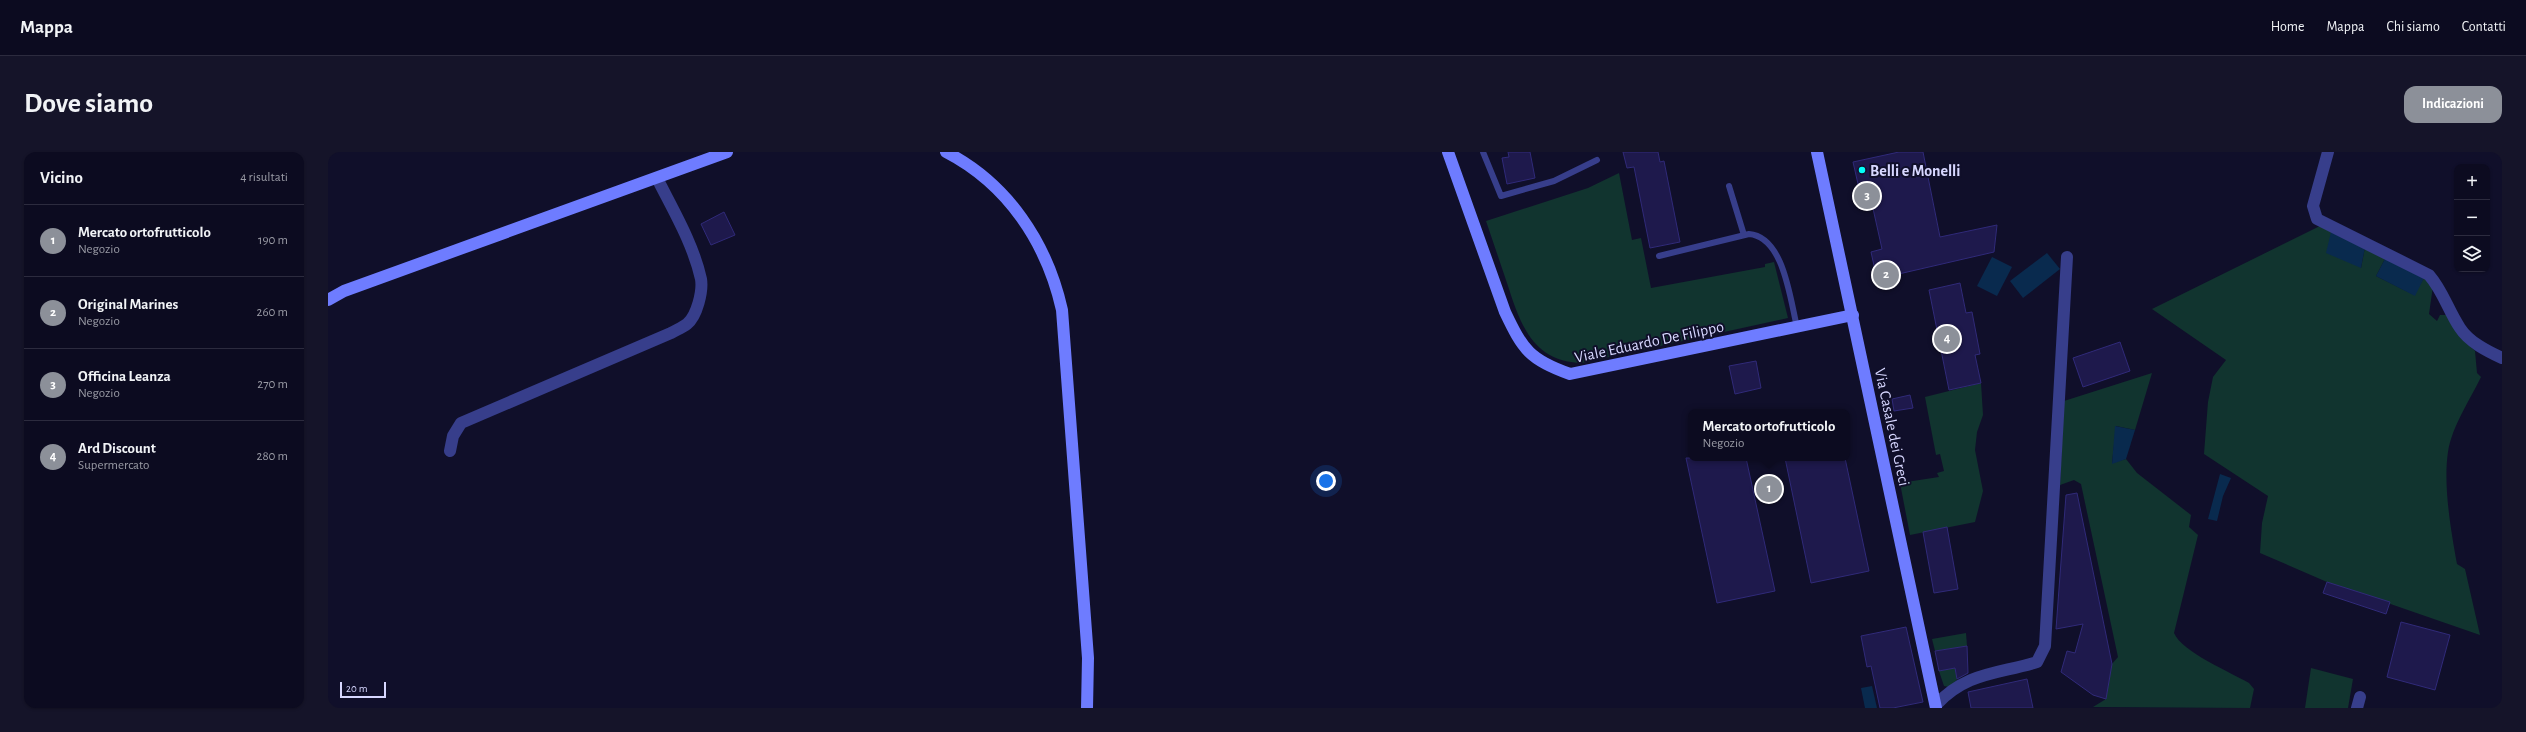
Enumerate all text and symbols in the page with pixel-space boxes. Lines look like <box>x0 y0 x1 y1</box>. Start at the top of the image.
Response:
text: Mappa <box>20 18 73 37</box>
text: Home <box>2271 20 2304 34</box>
text: Mappa <box>2326 20 2365 34</box>
text: Chi siamo <box>2387 20 2440 34</box>
text: Contatti <box>2462 20 2506 34</box>
button: Indicazioni <box>2404 86 2502 123</box>
text: Dove siamo <box>24 90 153 118</box>
place label: Belli e Monelli <box>1870 163 1960 179</box>
map controls <box>2454 164 2490 272</box>
button: + <box>2454 164 2490 200</box>
marker: Belli e Monelli <box>1857 165 1867 175</box>
text: Vicino <box>40 169 83 186</box>
text: 4 risultati <box>240 171 288 184</box>
pin: 3 <box>1854 181 1880 211</box>
button: − <box>2454 200 2490 236</box>
text: Mercato ortofrutticolo <box>78 225 211 240</box>
text: 1 <box>51 234 55 247</box>
text: 190 m <box>258 234 288 247</box>
button: layers <box>2454 236 2490 272</box>
text: Negozio <box>78 243 120 256</box>
pin: 2 <box>1873 260 1899 290</box>
text: Original Marines <box>78 297 178 312</box>
text: 2 <box>50 306 56 319</box>
text: 260 m <box>257 306 288 319</box>
text: Negozio <box>78 315 120 328</box>
street label: Viale Eduardo De Filippo <box>1573 318 1725 366</box>
pin: 4 <box>1934 324 1960 354</box>
street label: Via Casale dei Greci <box>1872 367 1912 488</box>
text: Officina Leanza <box>78 369 171 384</box>
text: 3 <box>50 378 56 391</box>
text: 270 m <box>257 378 288 391</box>
text: Negozio <box>78 387 120 400</box>
popup <box>1688 409 1850 461</box>
text: Mercato ortofrutticolo <box>1703 419 1835 434</box>
text: Negozio <box>1703 437 1745 450</box>
text: Ard Discount <box>78 441 156 456</box>
text: 4 <box>50 450 56 463</box>
text: 280 m <box>257 450 288 463</box>
text: Supermercato <box>78 459 149 472</box>
your location <box>1316 471 1336 491</box>
pin: 1 <box>1756 474 1782 504</box>
scale bar <box>340 680 386 699</box>
text: 20 m <box>346 683 367 694</box>

